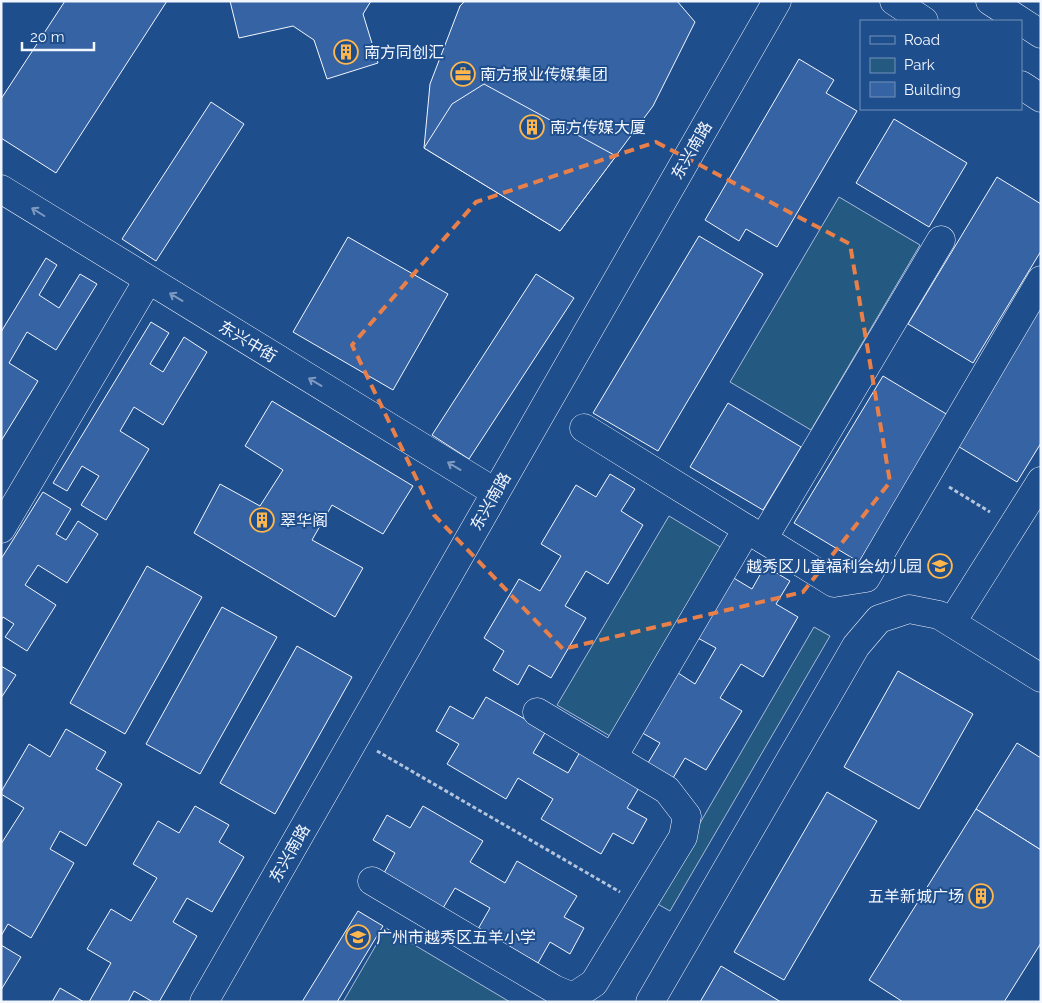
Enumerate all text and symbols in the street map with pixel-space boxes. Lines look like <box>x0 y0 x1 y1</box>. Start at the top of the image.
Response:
scale bar <box>22 20 95 52</box>
legend <box>860 20 1022 110</box>
text: 20 m <box>30 28 65 46</box>
text: Road <box>904 31 940 49</box>
building icon: 南方同创汇 <box>333 39 359 65</box>
place label: 南方同创汇 <box>364 43 444 62</box>
text: Park <box>904 56 935 74</box>
office icon: 南方报业传媒集团 <box>450 61 476 87</box>
place label: 南方报业传媒集团 <box>480 65 608 84</box>
text: Building <box>904 81 961 99</box>
building icon: 南方传媒大厦 <box>519 114 545 140</box>
place label: 南方传媒大厦 <box>550 118 646 137</box>
street label: 东兴南路 <box>667 118 716 183</box>
one-way arrow <box>31 207 45 217</box>
one-way arrow <box>170 292 184 302</box>
street label: 东兴中街 <box>215 317 280 366</box>
one-way arrow <box>308 376 322 386</box>
one-way arrow <box>447 461 461 471</box>
street label: 东兴南路 <box>466 469 515 534</box>
building icon: 翠华阁 <box>249 507 275 533</box>
place label: 翠华阁 <box>280 511 328 530</box>
school or university icon: 越秀区儿童福利会幼儿园 <box>927 553 953 579</box>
place label: 越秀区儿童福利会幼儿园 <box>746 557 922 576</box>
street label: 东兴南路 <box>265 821 314 886</box>
building icon: 五羊新城广场 <box>968 883 994 909</box>
place label: 五羊新城广场 <box>868 887 964 906</box>
school or university icon: 广州市越秀区五羊小学 <box>345 924 371 950</box>
place label: 广州市越秀区五羊小学 <box>376 928 536 947</box>

